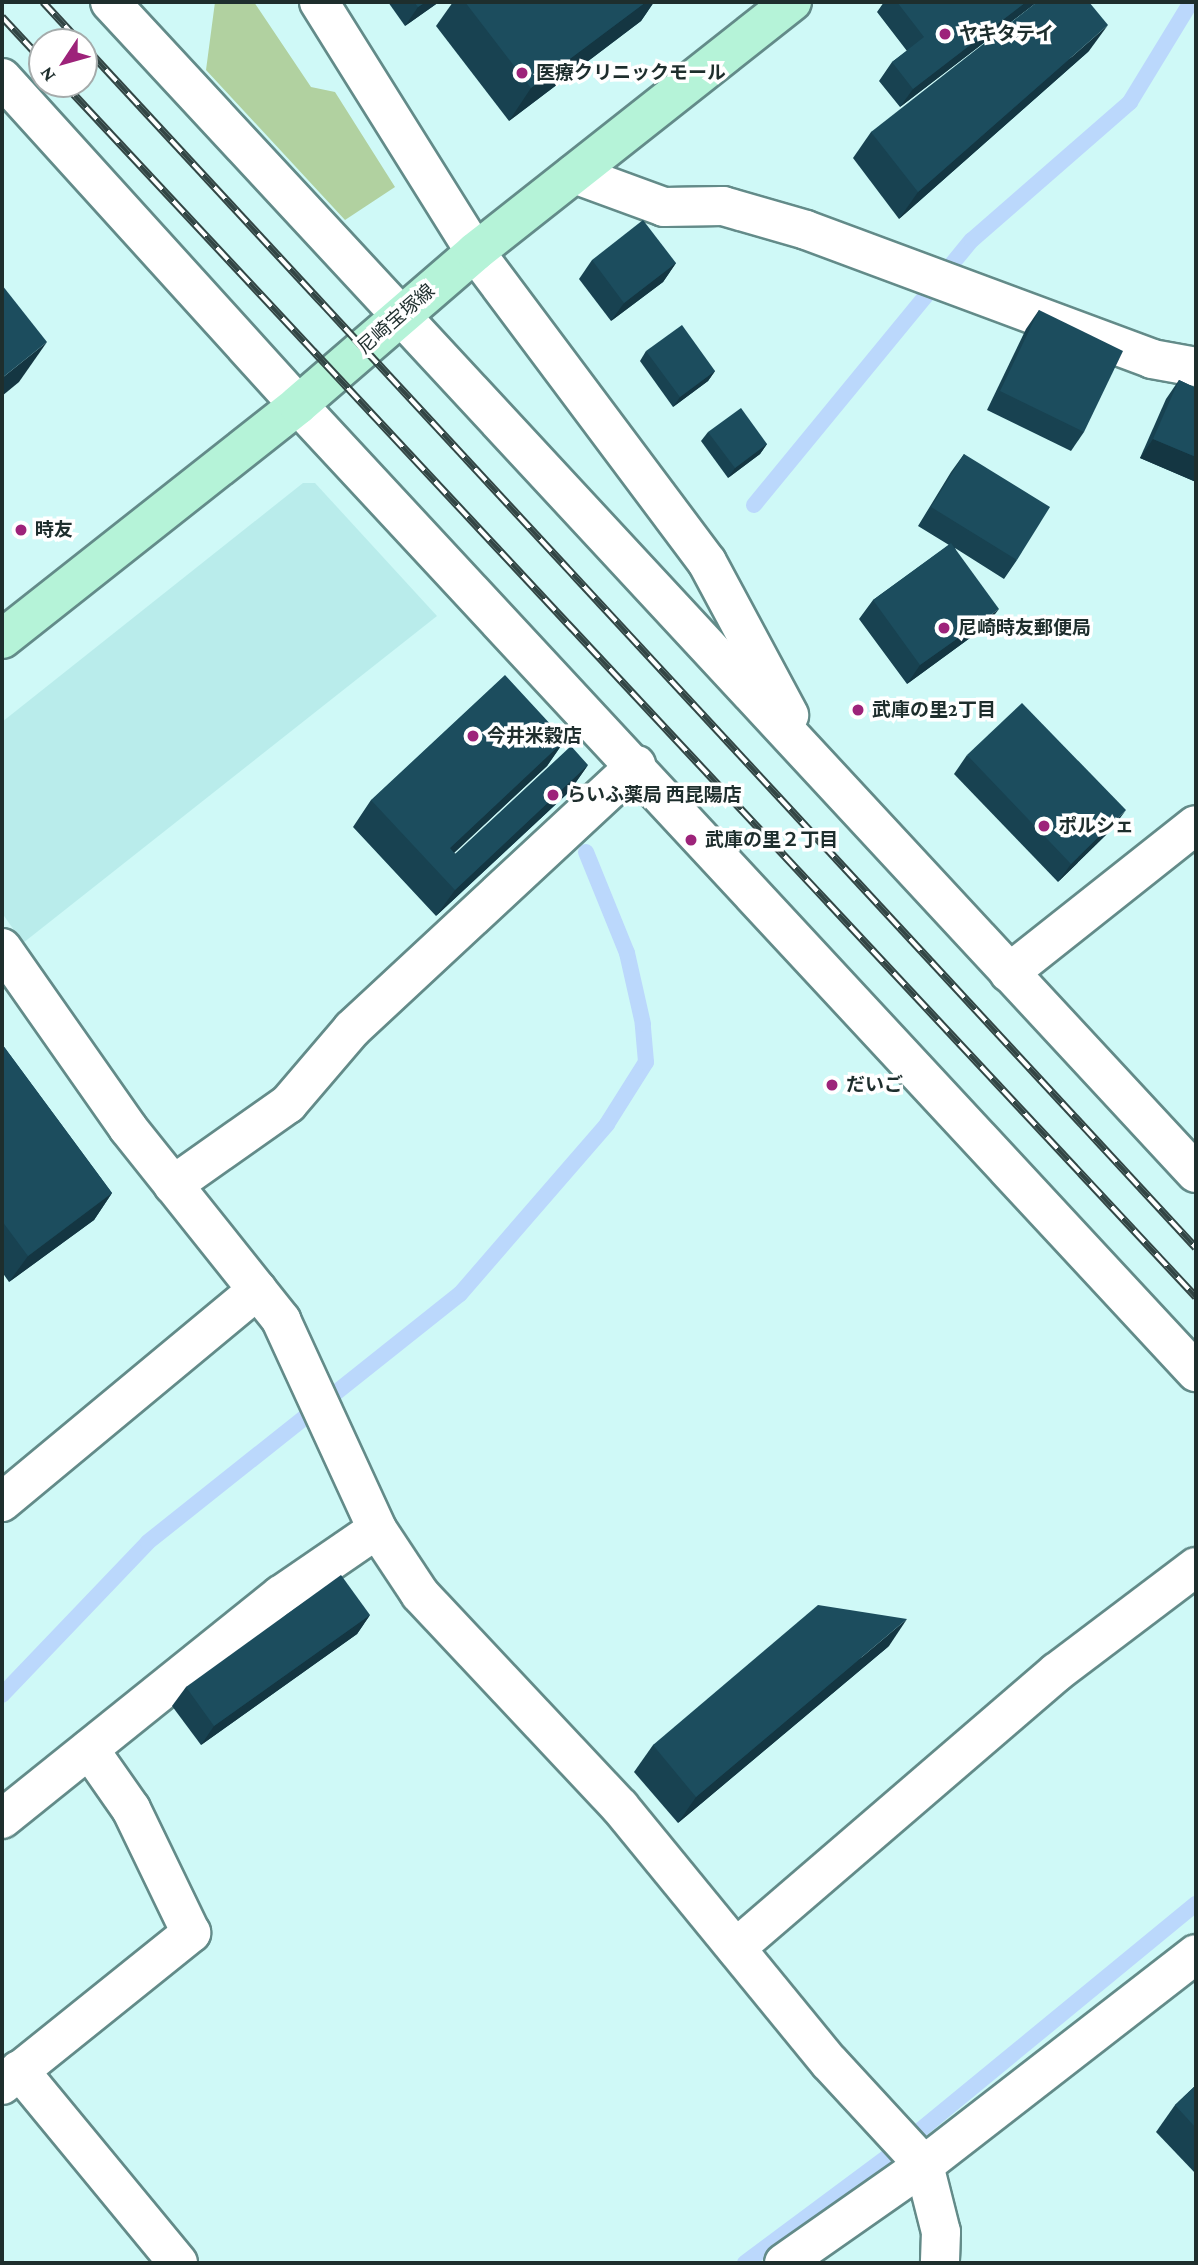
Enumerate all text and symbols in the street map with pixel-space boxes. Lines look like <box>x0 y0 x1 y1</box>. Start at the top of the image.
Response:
place label: ヤキタテイ <box>959 23 1054 45</box>
marker: ヤキタテイ <box>937 26 953 42</box>
north arrow <box>28 28 98 98</box>
place label: 医療クリニックモール <box>536 62 726 84</box>
text: N <box>35 63 60 86</box>
marker: 医療クリニックモール <box>514 65 530 81</box>
street label: 尼崎宝塚線 <box>353 279 439 359</box>
place label: 時友 <box>35 519 73 541</box>
marker: 時友 <box>13 522 29 538</box>
place label: 尼崎時友郵便局 <box>958 617 1091 639</box>
marker: 尼崎時友郵便局 <box>936 620 952 636</box>
place label: 武庫の里2丁目 <box>872 699 996 721</box>
marker: 武庫の里2丁目 <box>850 702 866 718</box>
place label: 今井米穀店 <box>487 725 582 747</box>
marker: 今井米穀店 <box>465 728 481 744</box>
place label: らいふ薬局 西昆陽店 <box>567 784 742 806</box>
marker: らいふ薬局 西昆陽店 <box>545 787 561 803</box>
place label: ポルシェ <box>1058 815 1134 837</box>
marker: ポルシェ <box>1036 818 1052 834</box>
place label: 武庫の里２丁目 <box>705 829 838 851</box>
marker: 武庫の里２丁目 <box>683 832 699 848</box>
place label: だいご <box>846 1074 903 1096</box>
marker: だいご <box>824 1077 840 1093</box>

